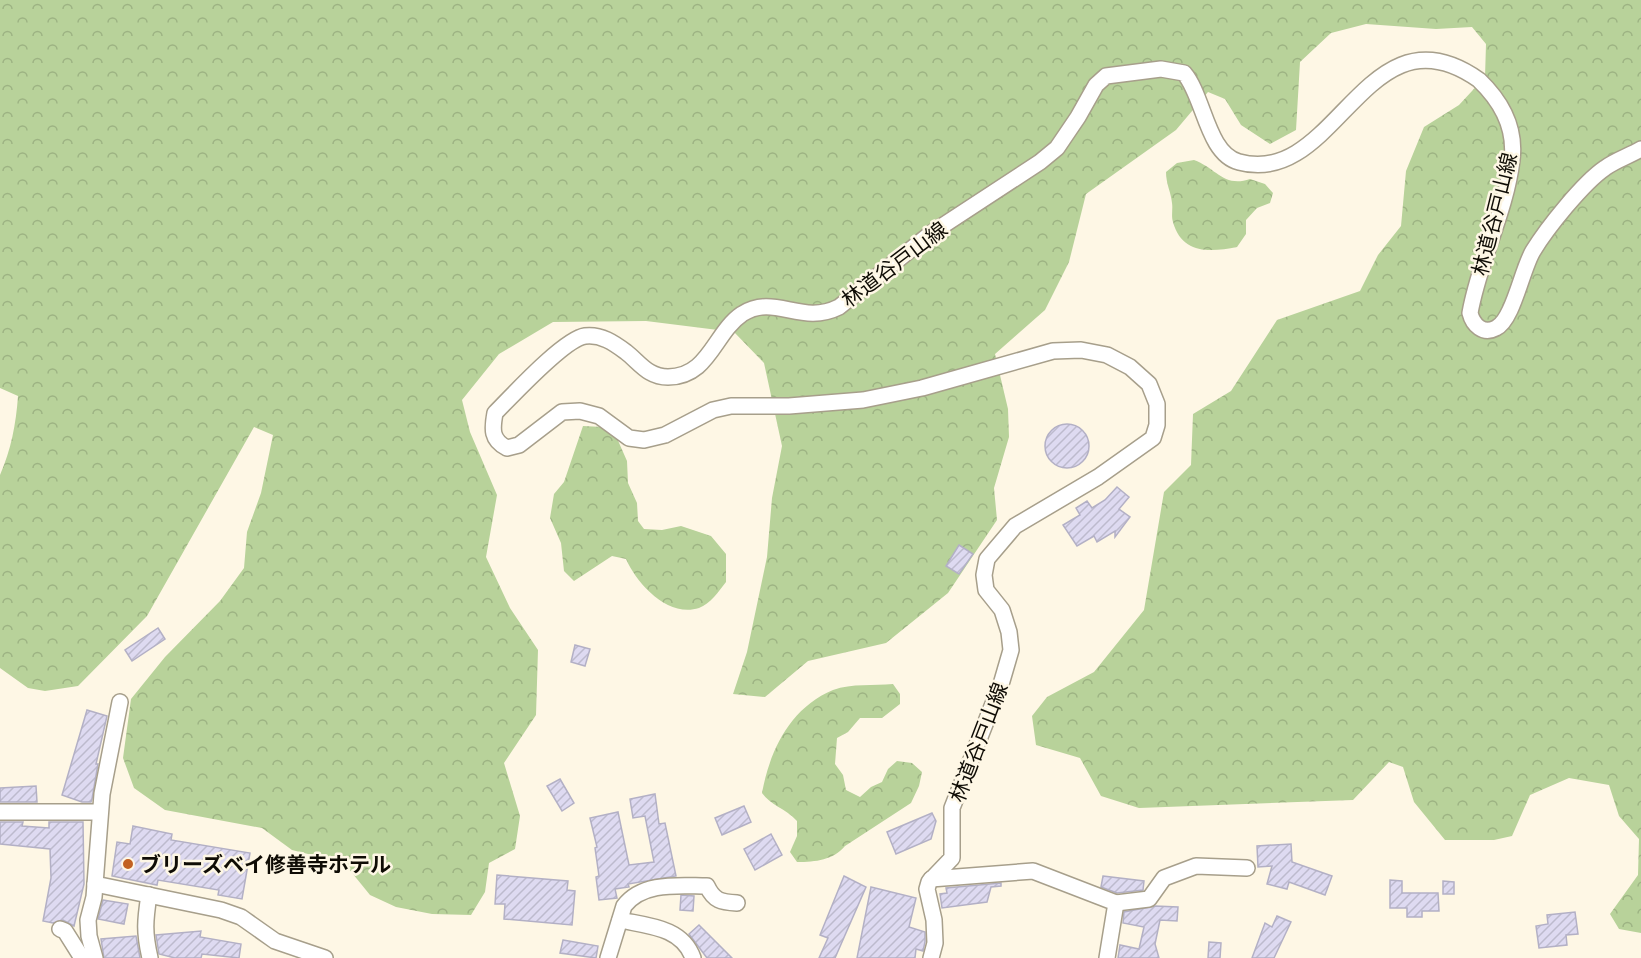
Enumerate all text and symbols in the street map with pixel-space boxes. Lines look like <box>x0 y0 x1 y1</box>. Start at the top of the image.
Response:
street label: 林道谷戸山線 <box>1467 150 1521 278</box>
street label: 林道谷戸山線 <box>836 217 952 311</box>
street label: 林道谷戸山線 <box>944 679 1012 805</box>
place label: ブリーズベイ修善寺ホテル <box>140 852 391 876</box>
marker: ブリーズベイ修善寺ホテル <box>121 857 135 871</box>

